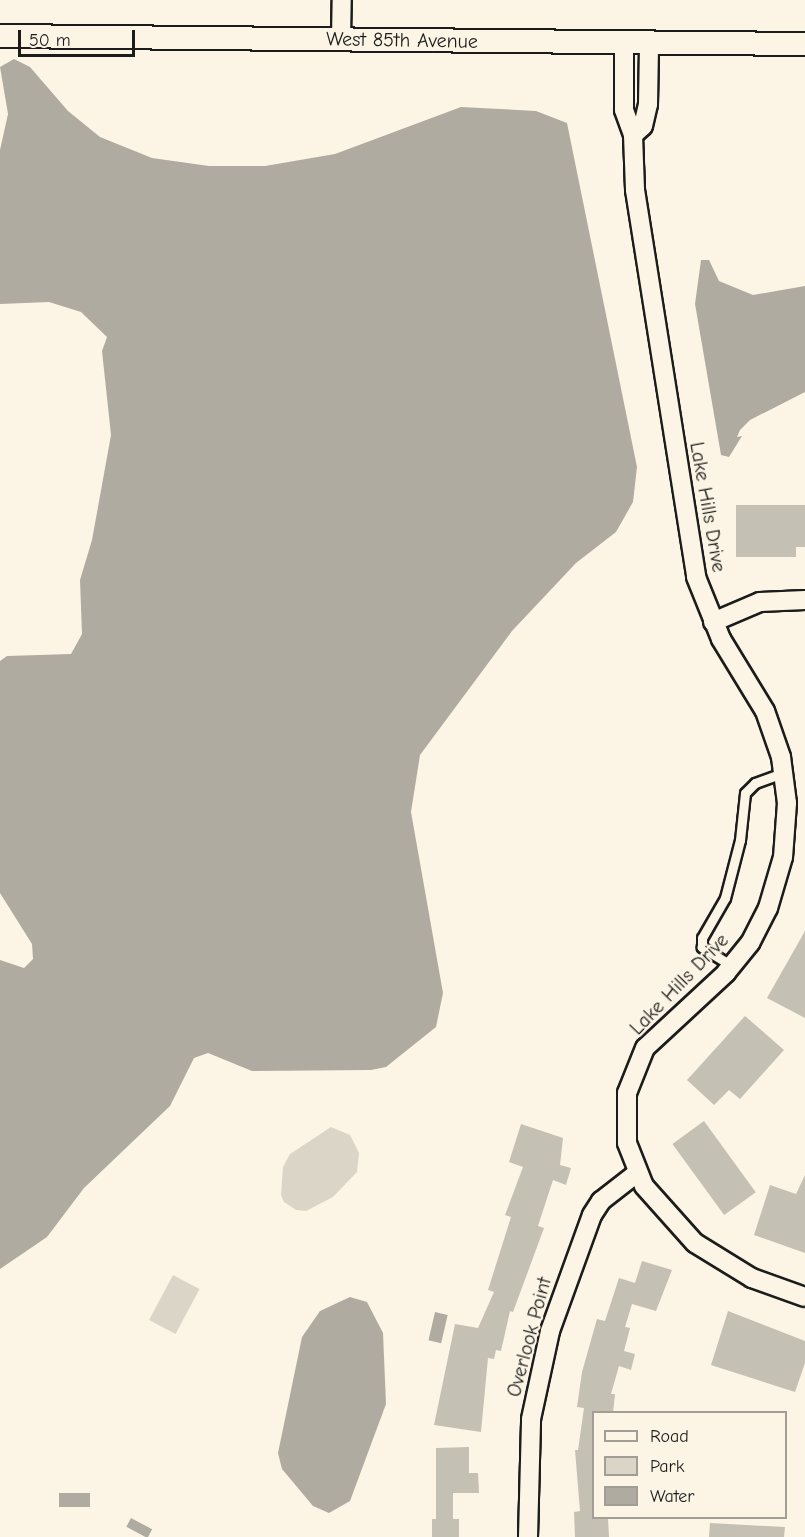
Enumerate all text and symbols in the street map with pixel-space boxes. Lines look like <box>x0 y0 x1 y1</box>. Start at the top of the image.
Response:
scale bar <box>21 18 138 56</box>
street label: West 85th Avenue <box>326 27 478 53</box>
text: 50 m <box>29 30 71 51</box>
street label: Lake Hills Drive <box>685 440 731 574</box>
street label: Lake Hills Drive <box>625 928 733 1040</box>
street label: Overlook Point <box>501 1275 557 1399</box>
legend <box>592 1411 787 1519</box>
text: Road <box>650 1426 689 1447</box>
text: Park <box>650 1456 684 1477</box>
text: Water <box>650 1486 694 1507</box>

